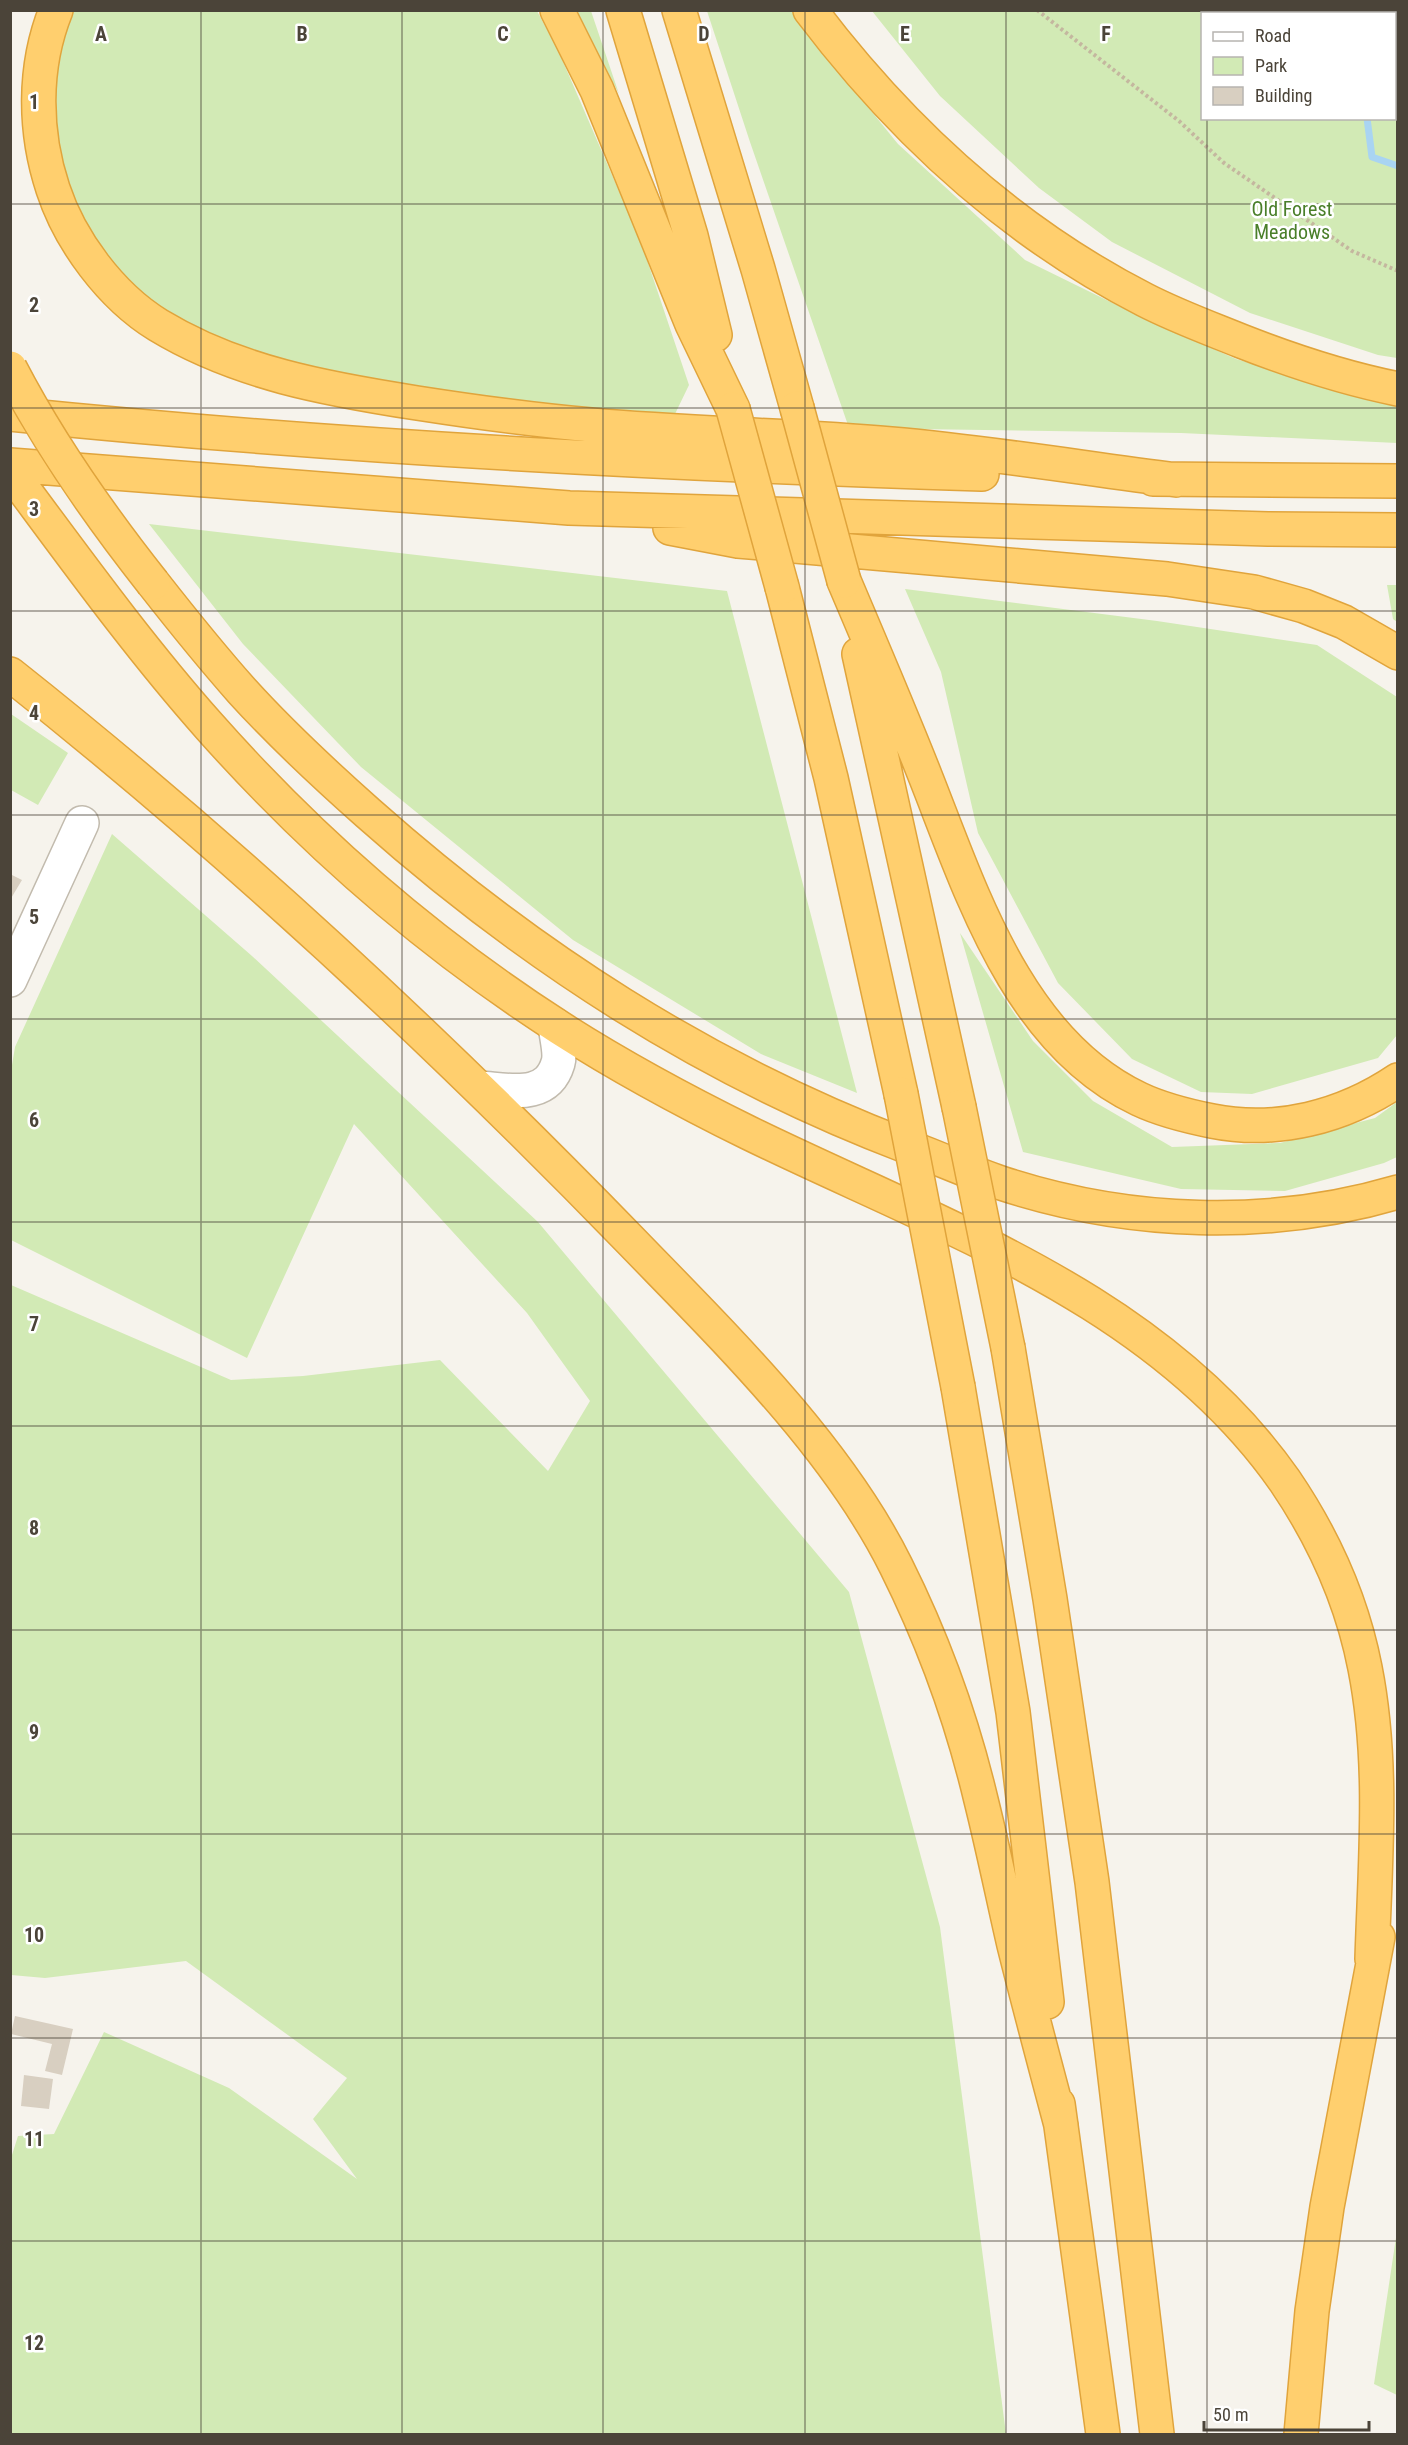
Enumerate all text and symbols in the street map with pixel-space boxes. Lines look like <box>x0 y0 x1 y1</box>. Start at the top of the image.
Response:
legend <box>1201 12 1396 120</box>
text: A <box>95 22 107 46</box>
text: B <box>296 22 308 46</box>
text: C <box>497 22 509 46</box>
text: D <box>698 22 710 46</box>
text: E <box>900 22 910 46</box>
text: F <box>1101 22 1111 46</box>
text: Road <box>1255 25 1291 46</box>
text: Park <box>1255 55 1287 76</box>
text: Building <box>1255 85 1312 106</box>
text: 1 <box>29 90 39 114</box>
park label: Old Forest Meadows <box>1252 197 1333 244</box>
text: 2 <box>29 293 39 317</box>
text: 3 <box>29 497 39 521</box>
text: 4 <box>29 701 39 725</box>
text: 5 <box>29 905 39 929</box>
text: 6 <box>29 1108 39 1132</box>
text: 7 <box>29 1312 39 1336</box>
text: 8 <box>29 1516 39 1540</box>
text: 9 <box>29 1720 39 1744</box>
text: 10 <box>24 1923 44 1947</box>
text: 11 <box>24 2127 44 2151</box>
text: 12 <box>24 2331 44 2355</box>
scale bar <box>1204 2394 1369 2432</box>
text: 50 m <box>1213 2404 1248 2425</box>

